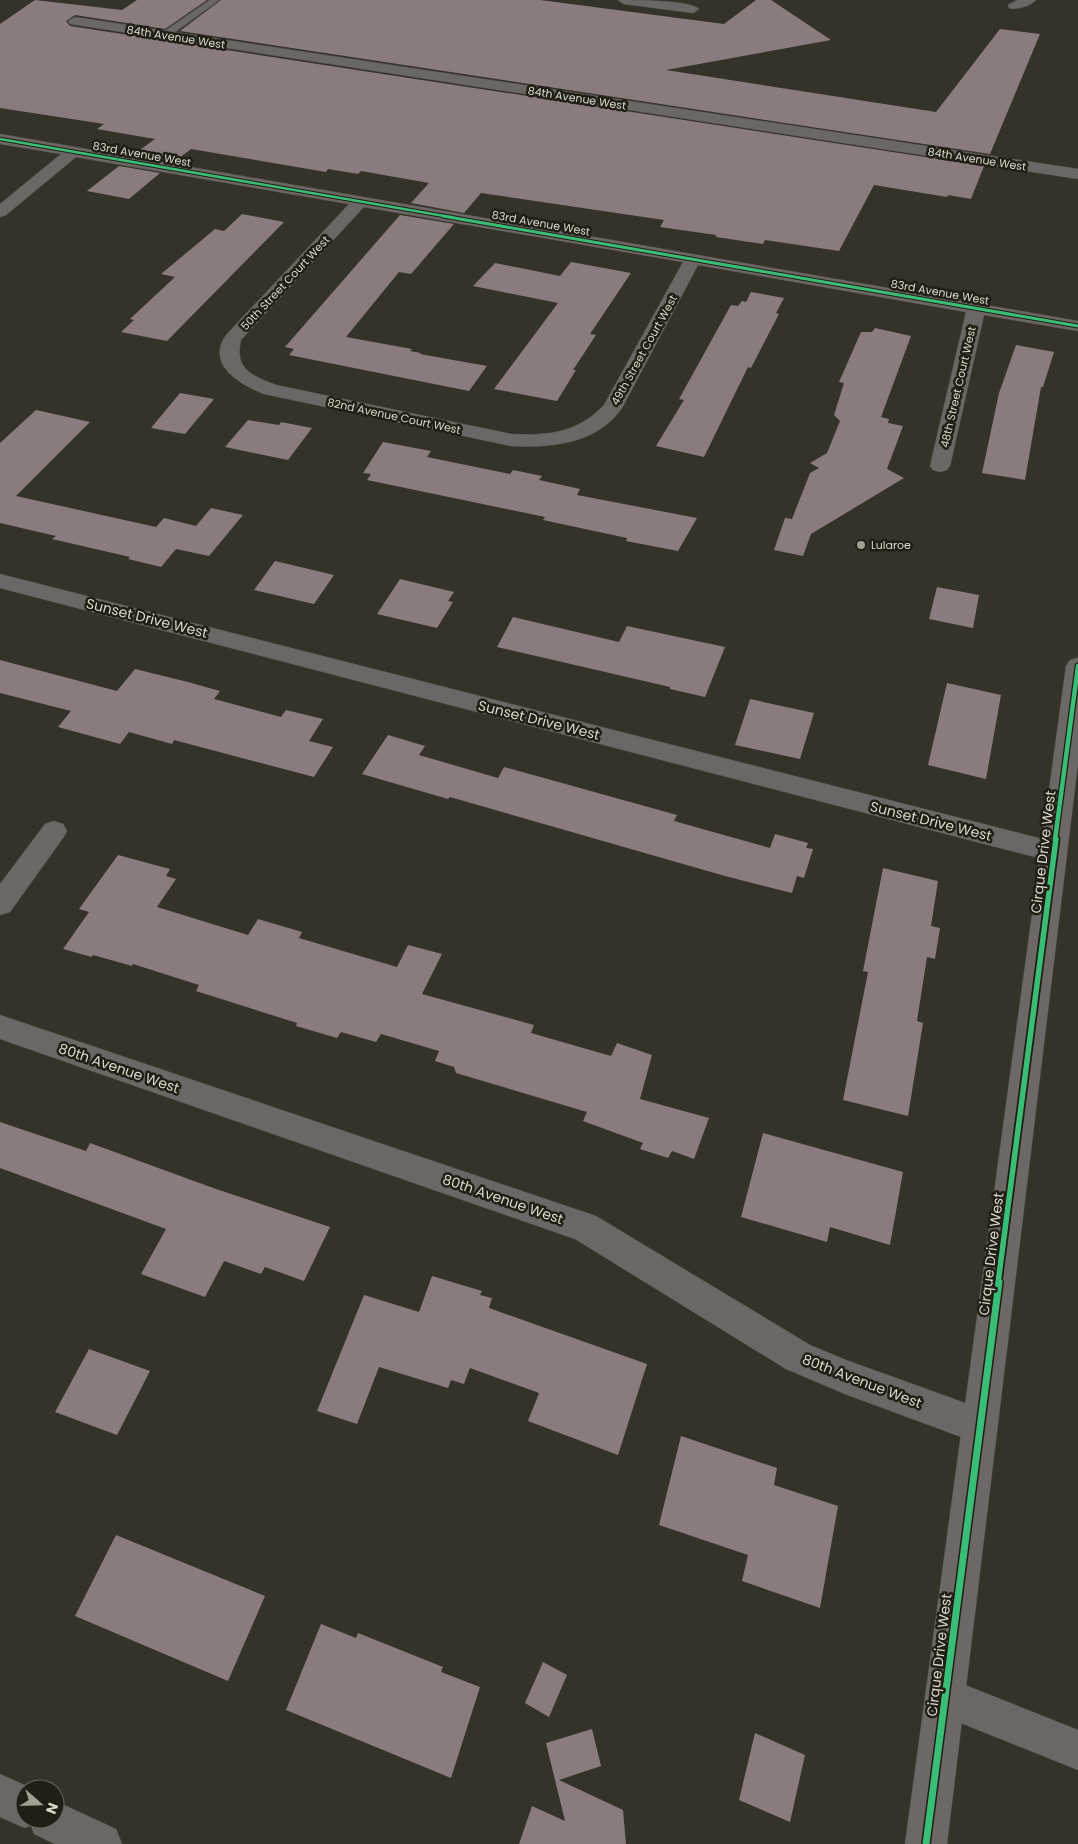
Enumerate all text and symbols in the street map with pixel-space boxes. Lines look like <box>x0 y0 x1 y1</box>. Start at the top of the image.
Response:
street label: 84th Avenue West <box>126 21 226 53</box>
street label: 84th Avenue West <box>527 82 627 114</box>
street label: 83rd Avenue West <box>92 137 192 171</box>
street label: 84th Avenue West <box>927 143 1027 175</box>
street label: 83rd Avenue West <box>491 206 591 240</box>
street label: 50th Street Court West <box>237 232 333 334</box>
street label: 83rd Avenue West <box>890 275 990 309</box>
street label: 49th Street Court West <box>607 292 681 408</box>
street label: 48th Street Court West <box>936 325 980 449</box>
street label: 82nd Avenue Court West <box>326 394 462 438</box>
place label: Lularoe <box>871 537 911 553</box>
marker: Lularoe <box>855 539 867 551</box>
street label: Sunset Drive West <box>84 593 210 643</box>
street label: Sunset Drive West <box>476 695 602 745</box>
street label: Cirque Drive West <box>1026 789 1060 915</box>
street label: Sunset Drive West <box>868 796 994 846</box>
street label: 80th Avenue West <box>56 1038 182 1098</box>
street label: 80th Avenue West <box>440 1169 566 1229</box>
street label: Cirque Drive West <box>974 1191 1008 1317</box>
street label: 80th Avenue West <box>799 1349 925 1413</box>
street label: Cirque Drive West <box>922 1592 956 1718</box>
north arrow <box>15 1779 65 1829</box>
text: N <box>41 1800 63 1817</box>

